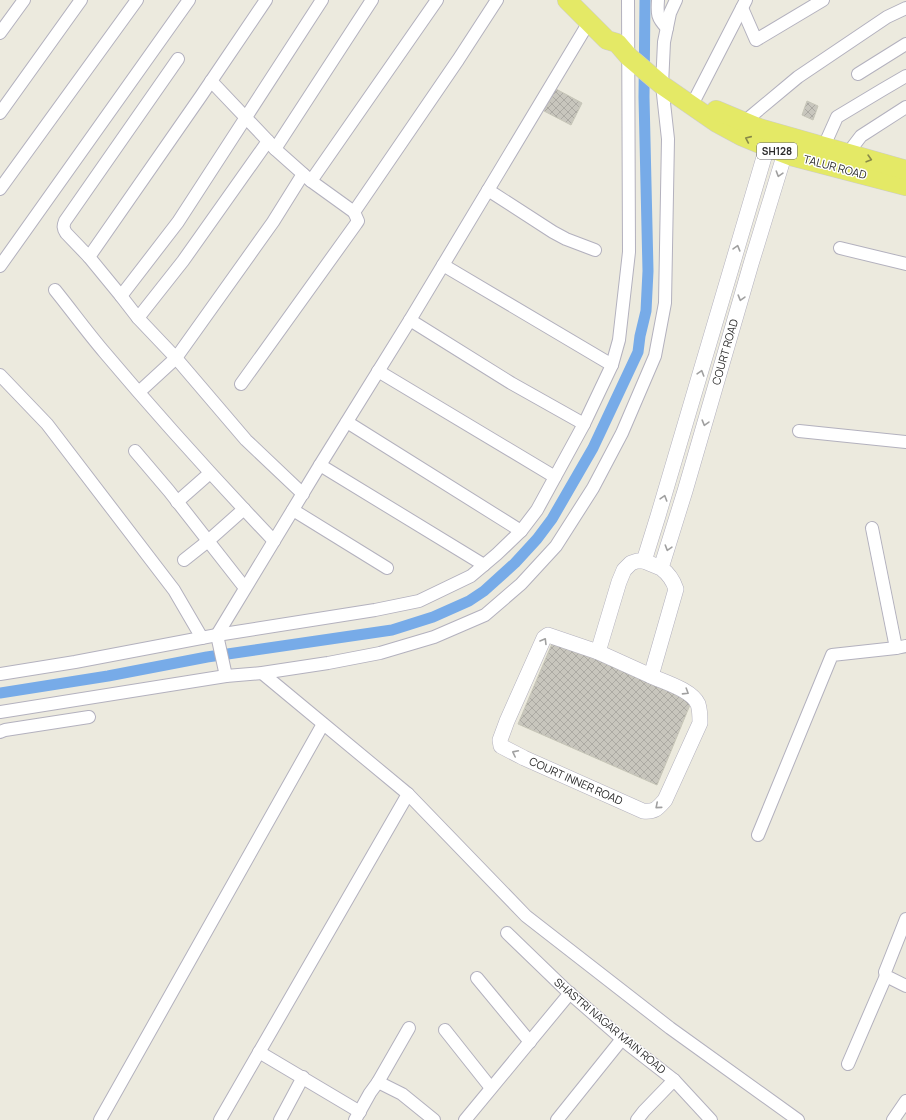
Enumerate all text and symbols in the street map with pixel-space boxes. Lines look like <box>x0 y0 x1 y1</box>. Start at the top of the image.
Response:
one-way arrow <box>745 136 753 144</box>
road number: SH128 <box>757 143 797 159</box>
street label: TALUR ROAD <box>802 151 868 182</box>
one-way arrow <box>866 154 873 163</box>
one-way arrow <box>775 170 784 177</box>
one-way arrow <box>732 245 741 252</box>
one-way arrow <box>737 295 746 302</box>
street label: COURT ROAD <box>708 317 741 387</box>
one-way arrow <box>696 370 705 377</box>
one-way arrow <box>701 420 710 427</box>
one-way arrow <box>659 494 668 501</box>
one-way arrow <box>664 544 673 551</box>
one-way arrow <box>539 638 546 645</box>
one-way arrow <box>682 688 689 695</box>
one-way arrow <box>512 750 519 758</box>
street label: COURT INNER ROAD <box>527 753 625 808</box>
one-way arrow <box>655 802 663 809</box>
street label: SHASTRI NAGAR MAIN ROAD <box>551 974 669 1077</box>

